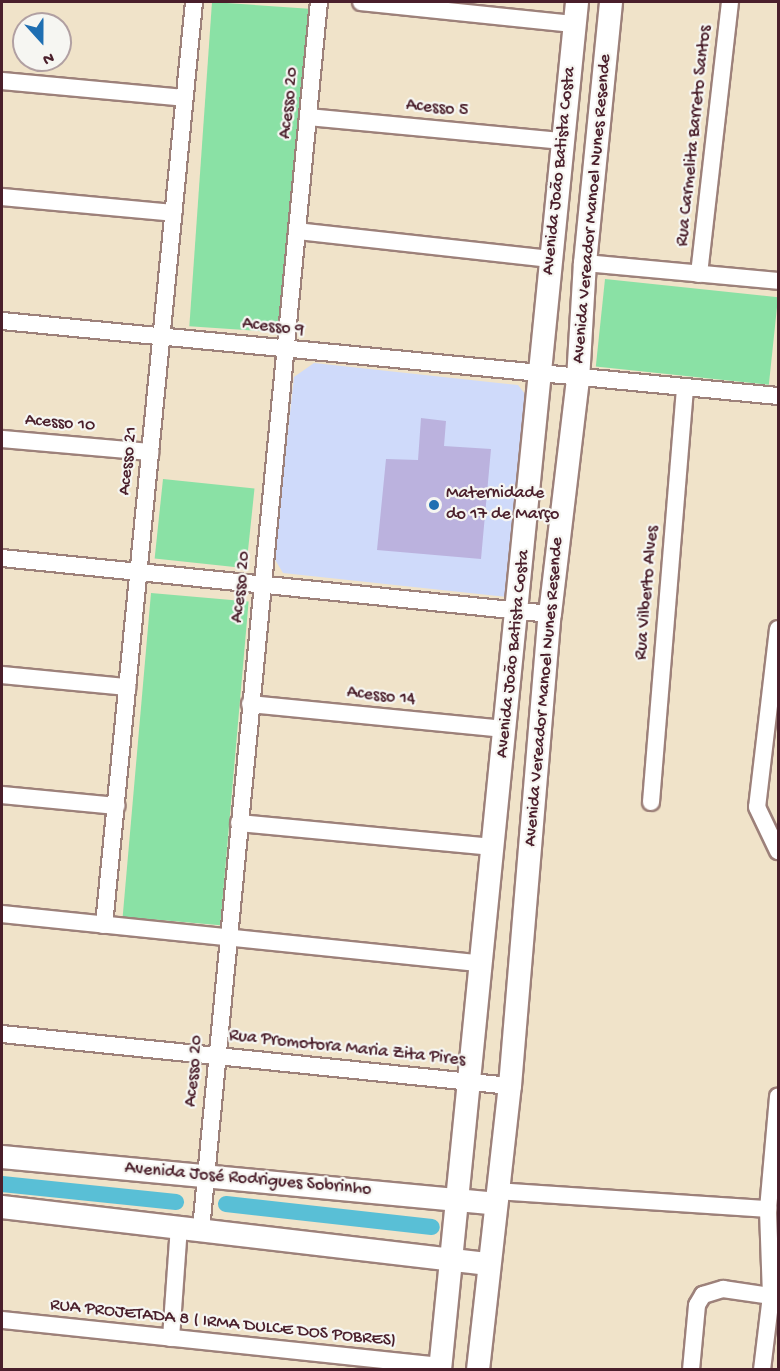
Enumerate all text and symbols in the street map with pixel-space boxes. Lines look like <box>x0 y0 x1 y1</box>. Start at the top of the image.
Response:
north arrow <box>12 12 72 72</box>
street label: Rua Carmelita Barreto Santos <box>673 24 717 248</box>
text: N <box>40 47 56 68</box>
street label: Avenida Vereador Manoel Nunes Resende <box>569 53 617 365</box>
street label: Acesso 20 <box>275 66 305 140</box>
street label: Avenida João Batista Costa <box>538 66 582 276</box>
street label: Acesso 5 <box>405 96 469 122</box>
street label: Acesso 9 <box>241 314 305 342</box>
street label: Acesso 10 <box>24 410 96 438</box>
street label: Acesso 21 <box>115 426 143 496</box>
place label: Maternidade do 17 de Março <box>446 484 559 526</box>
marker: Maternidade do 17 de Março <box>427 498 441 512</box>
street label: Rua Vilberto Alves <box>631 525 665 661</box>
street label: Avenida Vereador Manoel Nunes Resende <box>521 536 569 848</box>
street label: Avenida João Batista Costa <box>492 549 536 759</box>
street label: Acesso 20 <box>227 550 257 624</box>
street label: Acesso 14 <box>346 683 416 711</box>
street label: Rua Promotora Maria Zita Pires <box>228 1026 466 1072</box>
street label: Acesso 20 <box>181 1034 209 1108</box>
street label: Avenida José Rodrigues Sobrinho <box>124 1158 372 1202</box>
street label: RUA PROJETADA 8 ( IRMA DULCE DOS POBRES) <box>49 1295 397 1353</box>

